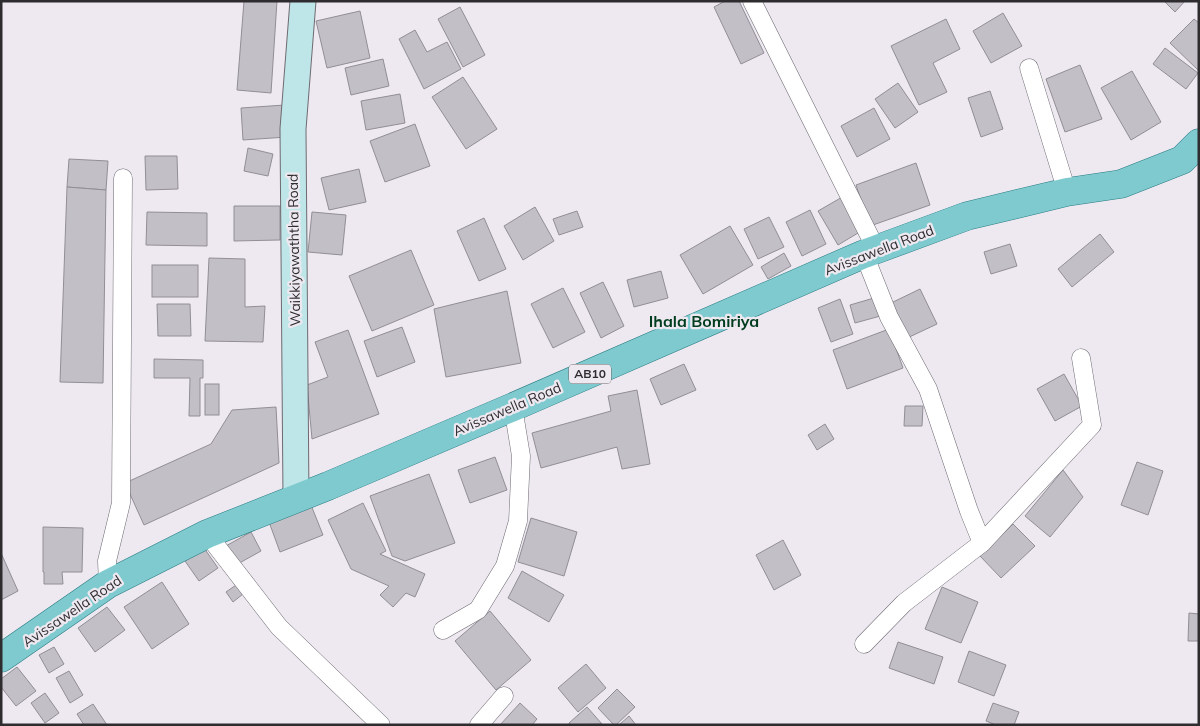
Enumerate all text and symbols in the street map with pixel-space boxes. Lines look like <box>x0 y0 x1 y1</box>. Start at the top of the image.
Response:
street label: Waikkiyawaththa Road <box>284 173 304 327</box>
street label: Avissawella Road <box>822 221 936 279</box>
district label: Ihala Bomiriya <box>649 311 759 331</box>
road number: AB10 <box>569 364 611 384</box>
street label: Avissawella Road <box>450 378 564 440</box>
street label: Avissawella Road <box>19 571 125 651</box>

